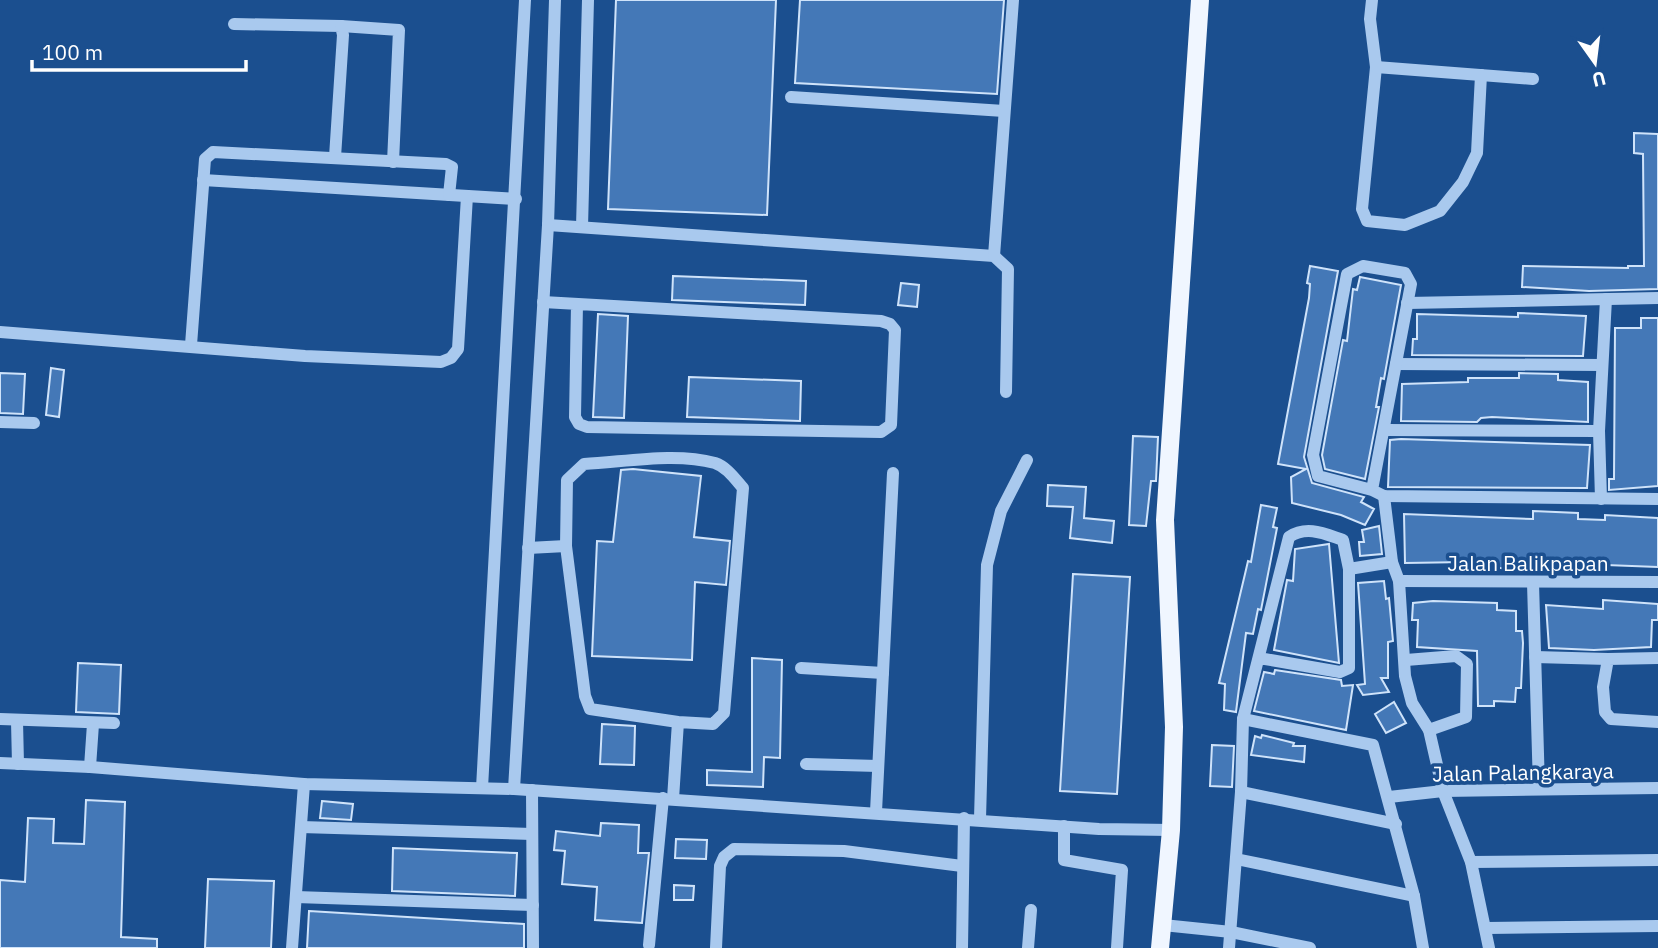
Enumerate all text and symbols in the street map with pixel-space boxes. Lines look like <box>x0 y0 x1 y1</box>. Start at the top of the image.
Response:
scale bar <box>32 28 245 72</box>
north arrow <box>1560 28 1630 98</box>
text: 100 m <box>42 38 103 66</box>
text: U <box>1590 66 1608 93</box>
street label: Jalan Balikpapan <box>1447 549 1609 577</box>
street label: Jalan Palangkaraya <box>1432 756 1614 788</box>

